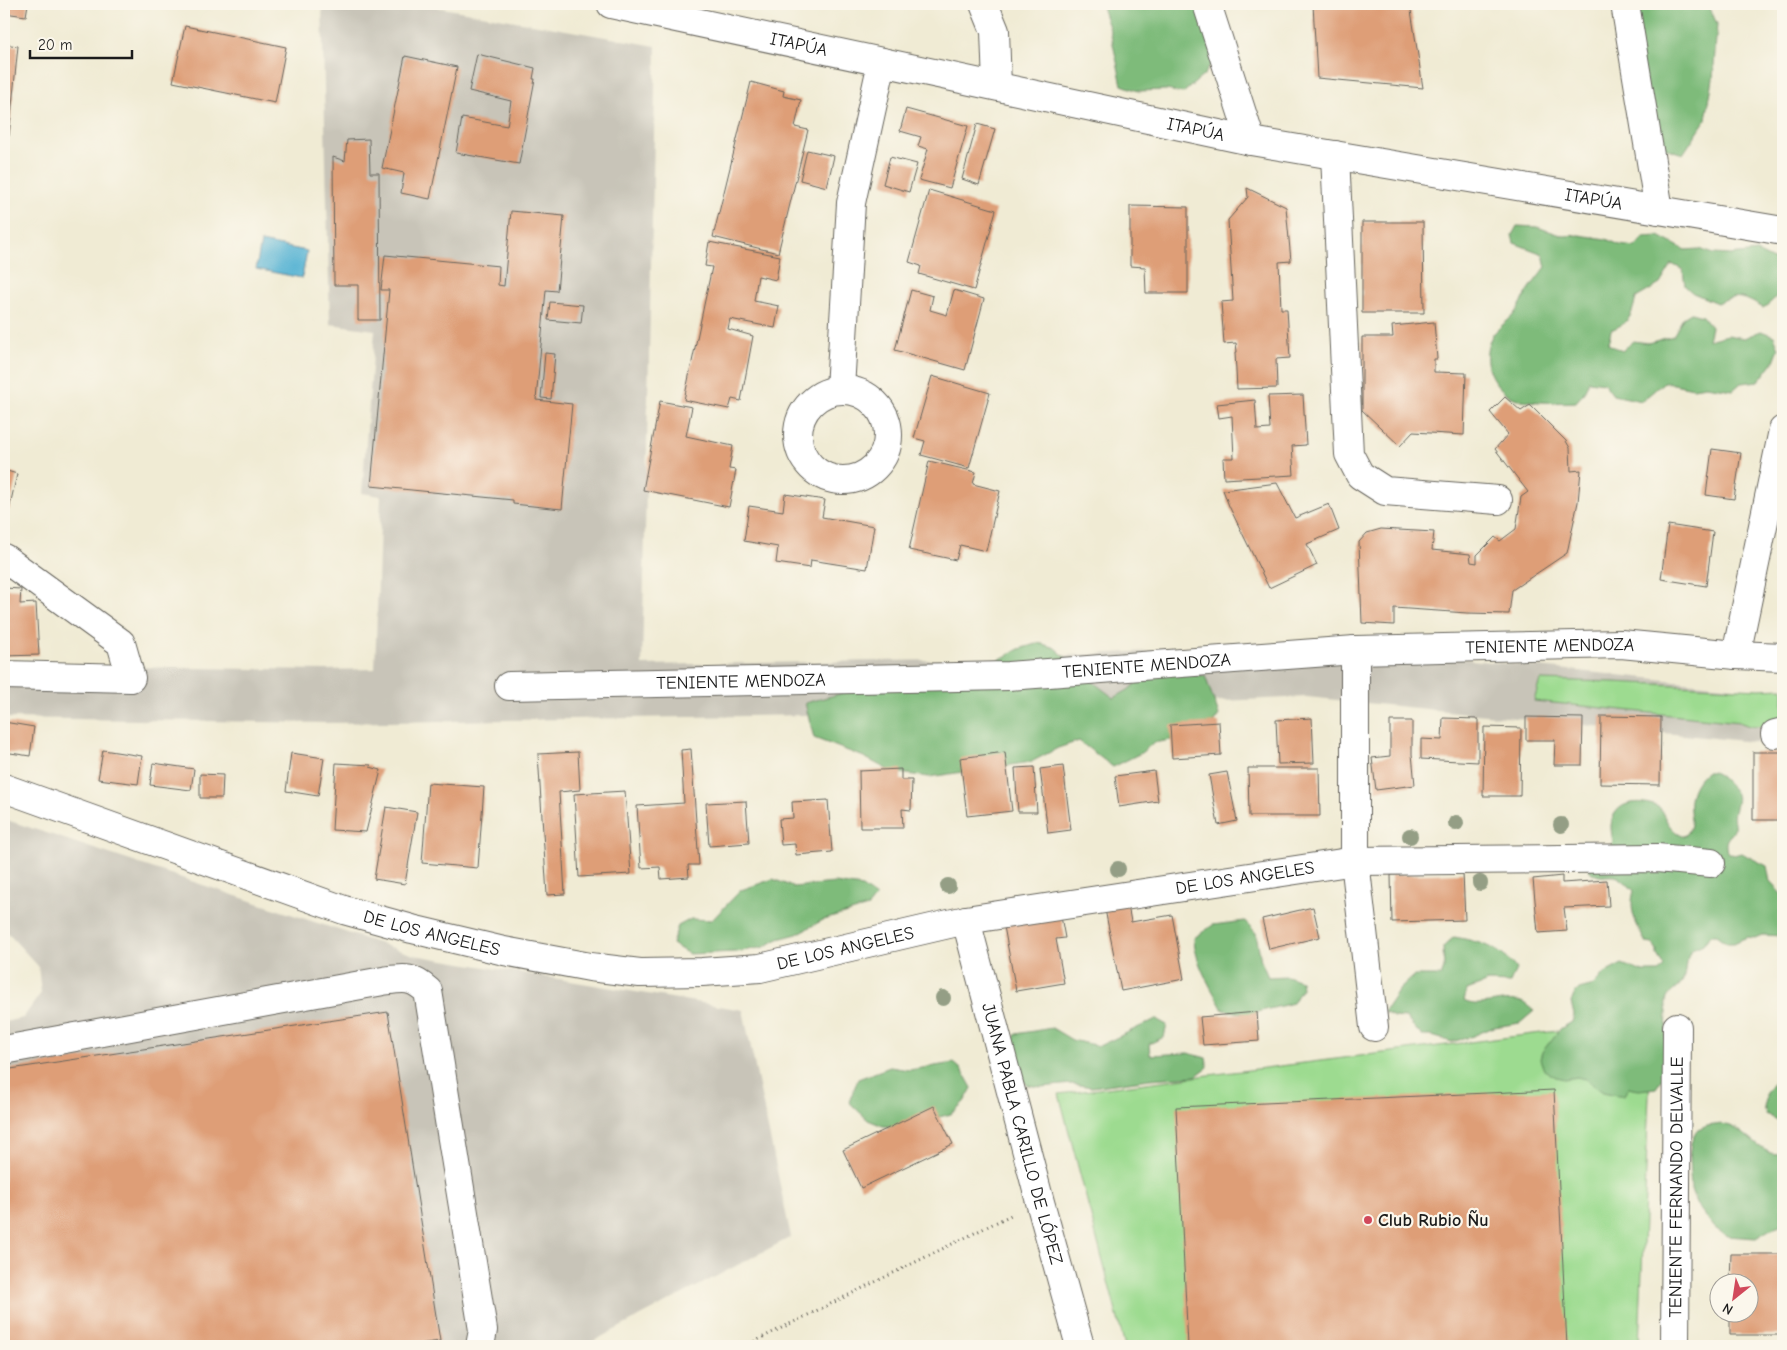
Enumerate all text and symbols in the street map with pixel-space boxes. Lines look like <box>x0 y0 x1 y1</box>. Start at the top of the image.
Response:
scale bar <box>30 28 132 60</box>
street label: ITAPÚA <box>768 28 829 61</box>
text: 20 m <box>38 36 72 54</box>
street label: ITAPÚA <box>1165 113 1226 146</box>
street label: ITAPÚA <box>1563 184 1624 214</box>
street label: TENIENTE MENDOZA <box>1465 633 1635 658</box>
street label: TENIENTE MENDOZA <box>1061 649 1232 682</box>
street label: TENIENTE MENDOZA <box>656 669 826 694</box>
street label: DE LOS ANGELES <box>1174 857 1316 899</box>
street label: DE LOS ANGELES <box>361 905 502 960</box>
street label: DE LOS ANGELES <box>775 922 916 974</box>
street label: JUANA PABLA CARILLO DE LÓPEZ <box>978 1001 1067 1267</box>
street label: TENIENTE FERNANDO DELVALLE <box>1665 1056 1687 1318</box>
place label: Club Rubio Ñu <box>1378 1209 1489 1231</box>
marker: Club Rubio Ñu <box>1362 1214 1374 1226</box>
north arrow <box>1710 1272 1760 1322</box>
text: N <box>1720 1299 1736 1318</box>

